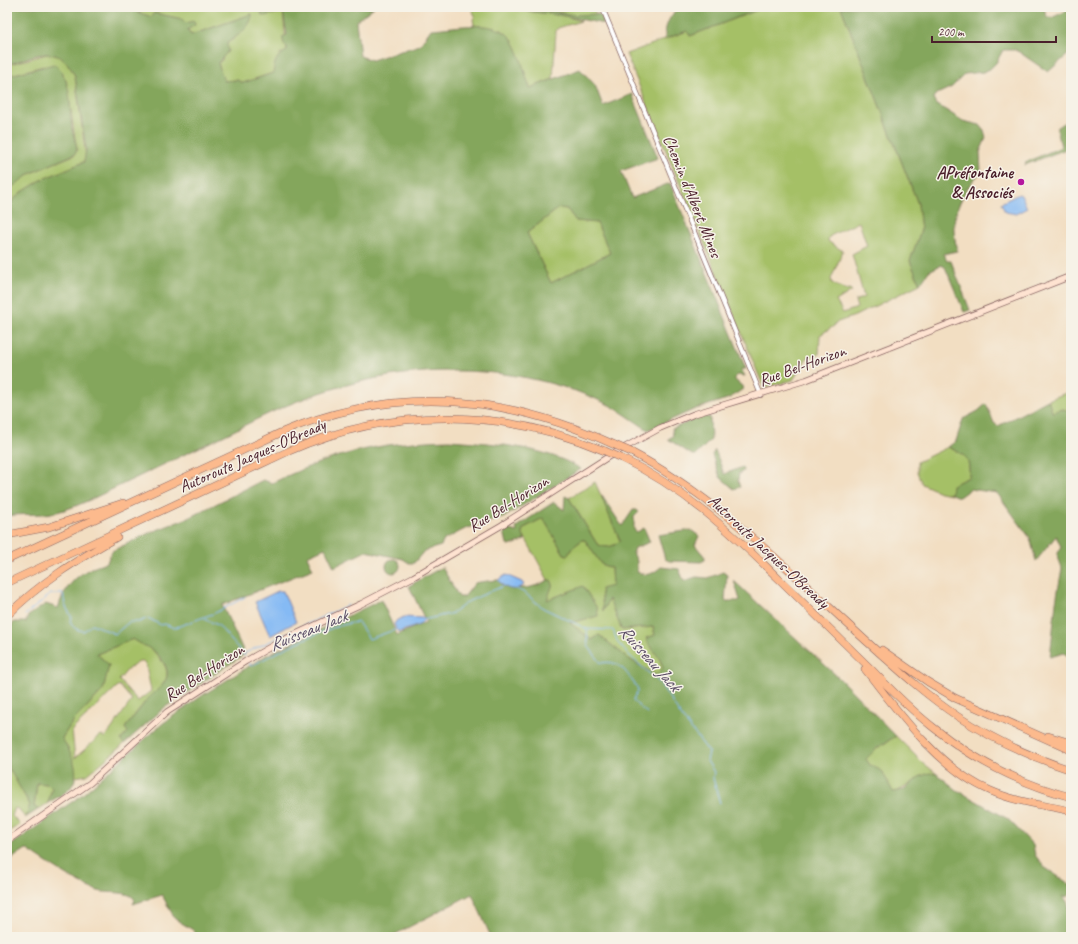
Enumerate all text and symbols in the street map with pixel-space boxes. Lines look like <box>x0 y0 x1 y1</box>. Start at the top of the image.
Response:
scale bar <box>932 18 1056 44</box>
text: 200 m <box>938 24 965 40</box>
street label: Chemin d'Albert Mines <box>658 132 727 262</box>
place label: APréfontaine & Associés <box>936 162 1015 203</box>
marker: APréfontaine & Associés <box>1016 177 1026 187</box>
street label: Rue Bel-Horizon <box>756 340 850 391</box>
street label: Autoroute Jacques-O'Bready <box>176 413 330 497</box>
street label: Rue Bel-Horizon <box>464 470 554 536</box>
street label: Autoroute Jacques-O'Bready <box>704 490 834 614</box>
water label: Ruisseau Jack <box>266 603 353 656</box>
water label: Ruisseau Jack <box>614 620 688 698</box>
street label: Rue Bel-Horizon <box>160 638 249 706</box>

